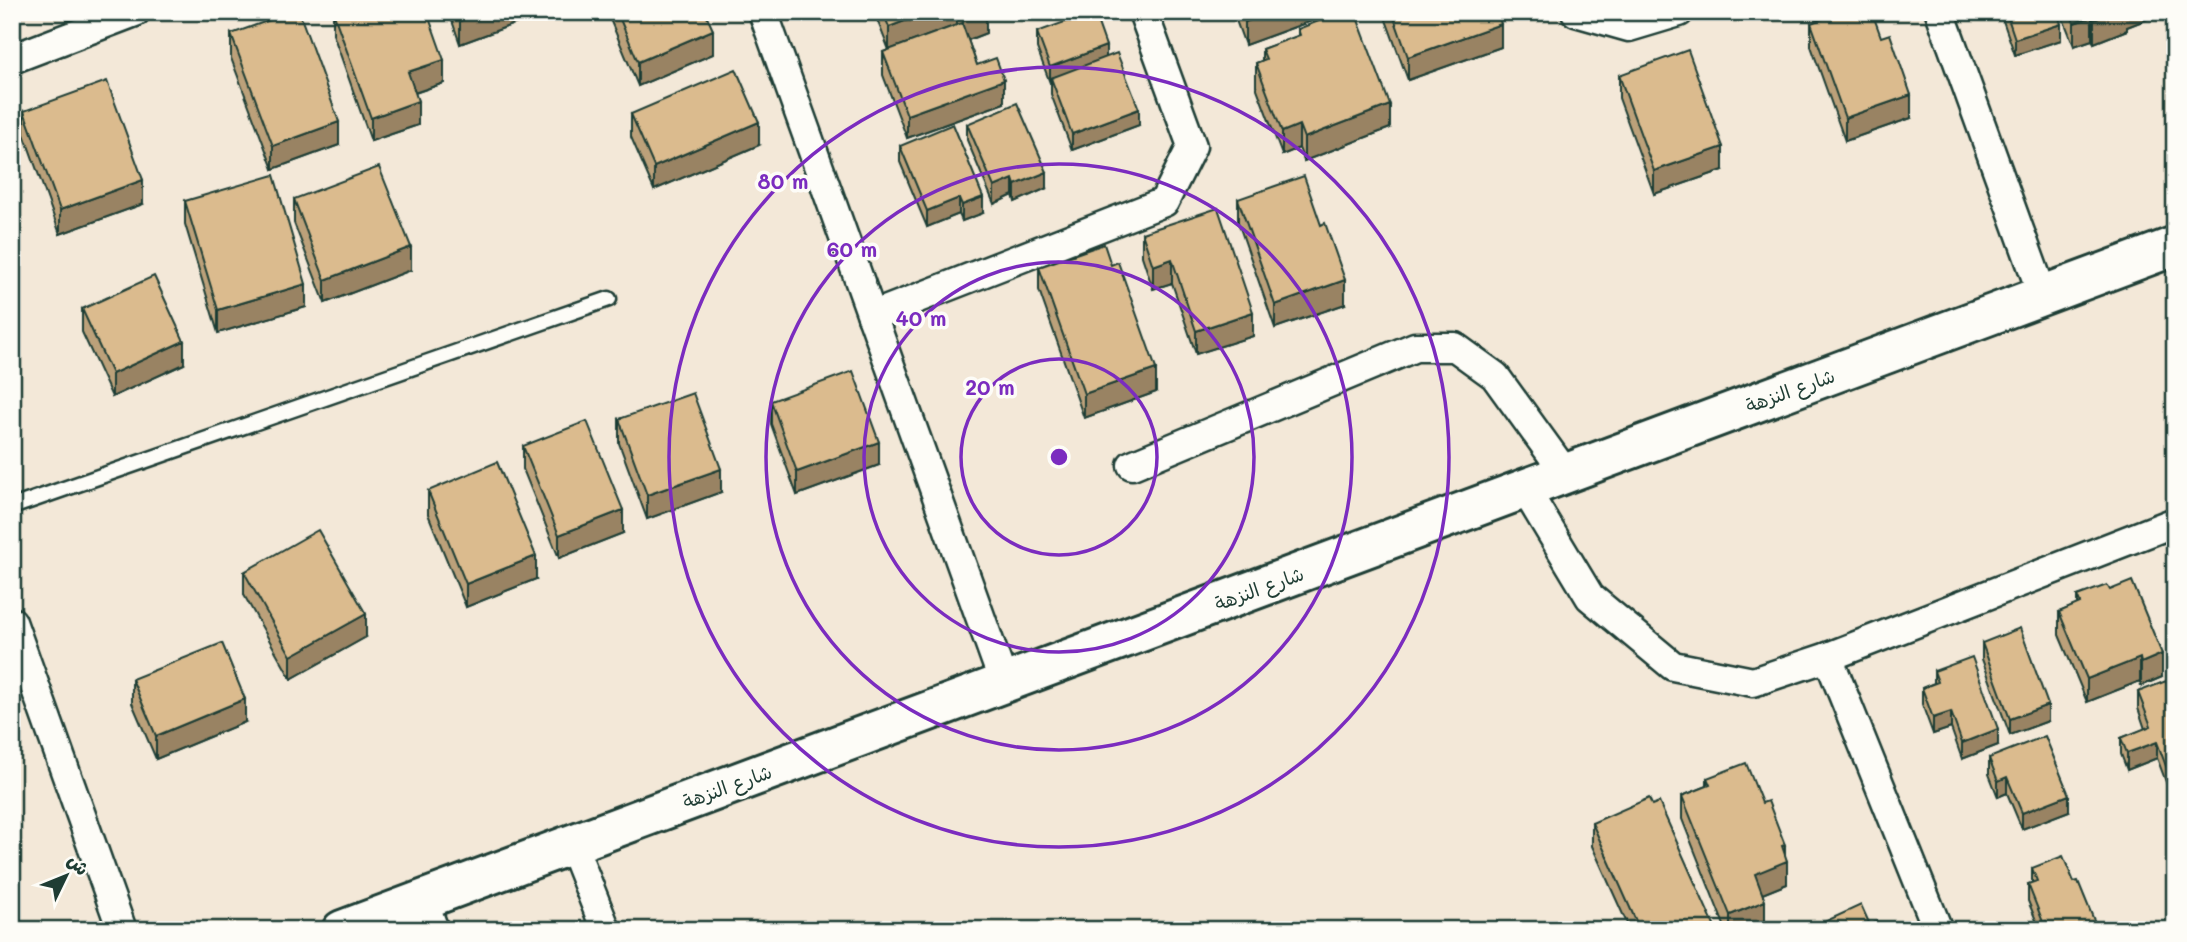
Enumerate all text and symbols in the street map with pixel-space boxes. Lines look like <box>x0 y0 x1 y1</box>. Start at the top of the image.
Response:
text: 80 m <box>758 167 808 194</box>
text: 60 m <box>827 235 877 262</box>
text: 40 m <box>895 304 947 331</box>
street label: شارع النزهة <box>1742 362 1839 420</box>
text: 20 m <box>965 373 1015 400</box>
centre of rings <box>1047 445 1071 469</box>
street label: شارع النزهة <box>1211 560 1308 618</box>
street label: شارع النزهة <box>679 758 776 816</box>
north arrow <box>32 841 102 911</box>
text: ش <box>63 848 95 880</box>

